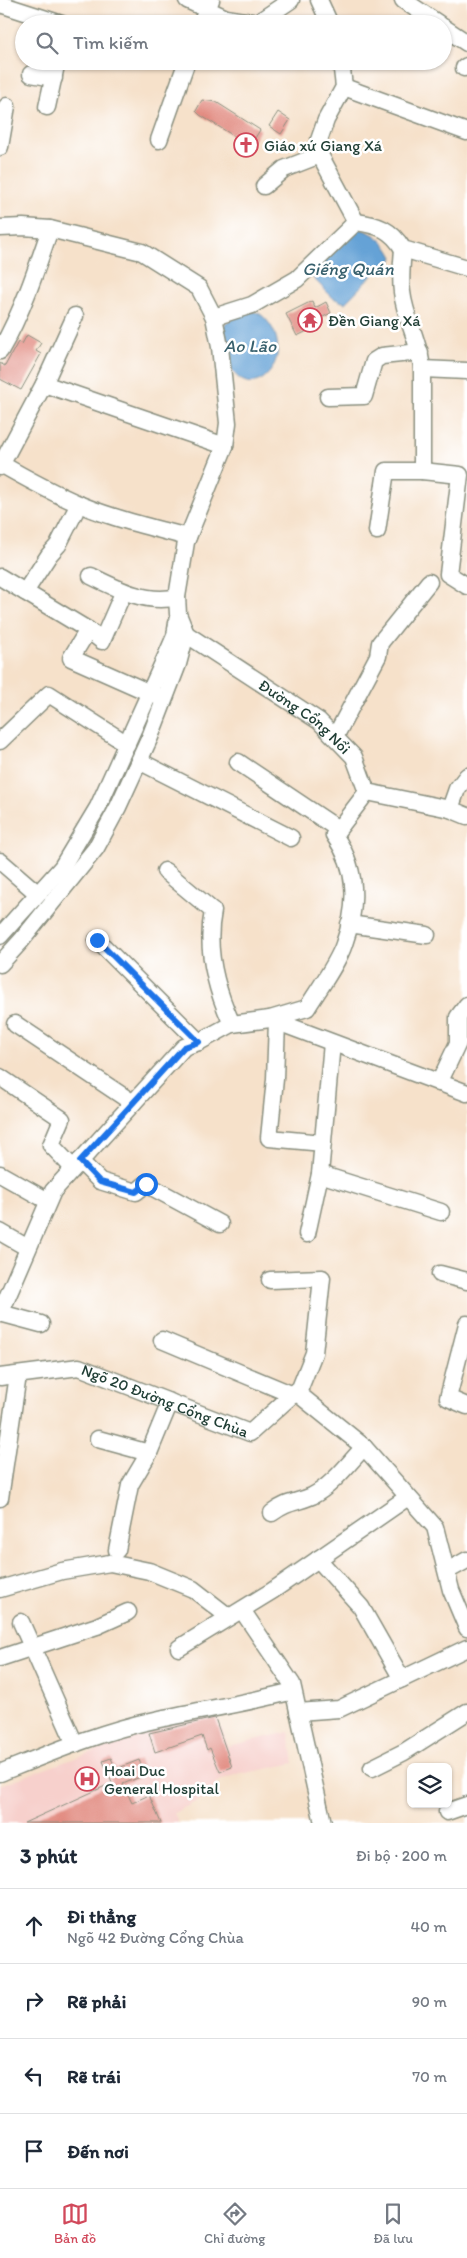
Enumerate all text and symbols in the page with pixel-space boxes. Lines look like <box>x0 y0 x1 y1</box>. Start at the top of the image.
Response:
search box <box>15 15 452 70</box>
icon: search <box>33 29 61 57</box>
text: Tìm kiếm <box>73 31 148 54</box>
church icon: Giáo xứ Giang Xá <box>233 132 259 158</box>
place label: Giáo xứ Giang Xá <box>264 136 383 155</box>
water label: Giếng Quán <box>302 258 395 280</box>
temple icon: Đền Giang Xá <box>297 307 323 333</box>
place label: Đền Giang Xá <box>328 311 421 330</box>
water label: Ao Lão <box>224 335 277 357</box>
street label: Đường Cổng Nổi <box>255 675 355 758</box>
route end <box>86 929 109 952</box>
route start <box>135 1173 158 1196</box>
street label: Ngõ 20 Đường Cổng Chùa <box>79 1359 252 1441</box>
place label: Hoai Duc General Hospital <box>104 1761 219 1798</box>
map controls <box>407 1763 452 1808</box>
button: layers <box>407 1763 452 1808</box>
hospital icon: Hoai Duc General Hospital <box>74 1766 100 1792</box>
text: 3 phút <box>20 1843 78 1868</box>
text: Đi bộ · 200 m <box>356 1846 447 1865</box>
text: Đi thẳng <box>67 1905 136 1928</box>
icon: ahead <box>20 1912 48 1940</box>
text: 40 m <box>410 1917 447 1936</box>
text: Ngõ 42 Đường Cổng Chùa <box>67 1928 244 1947</box>
icon: right <box>20 1987 48 2015</box>
text: Rẽ phải <box>67 1990 126 2013</box>
text: 90 m <box>412 1992 447 2011</box>
icon: left <box>20 2062 48 2090</box>
text: Rẽ trái <box>67 2065 121 2088</box>
text: 70 m <box>412 2067 447 2086</box>
icon: arrive <box>20 2137 48 2165</box>
text: Đến nơi <box>67 2140 129 2163</box>
tab: Bản đồ <box>54 2200 96 2247</box>
tab: Chỉ đường <box>204 2200 265 2247</box>
tab: Đã lưu <box>373 2200 413 2247</box>

